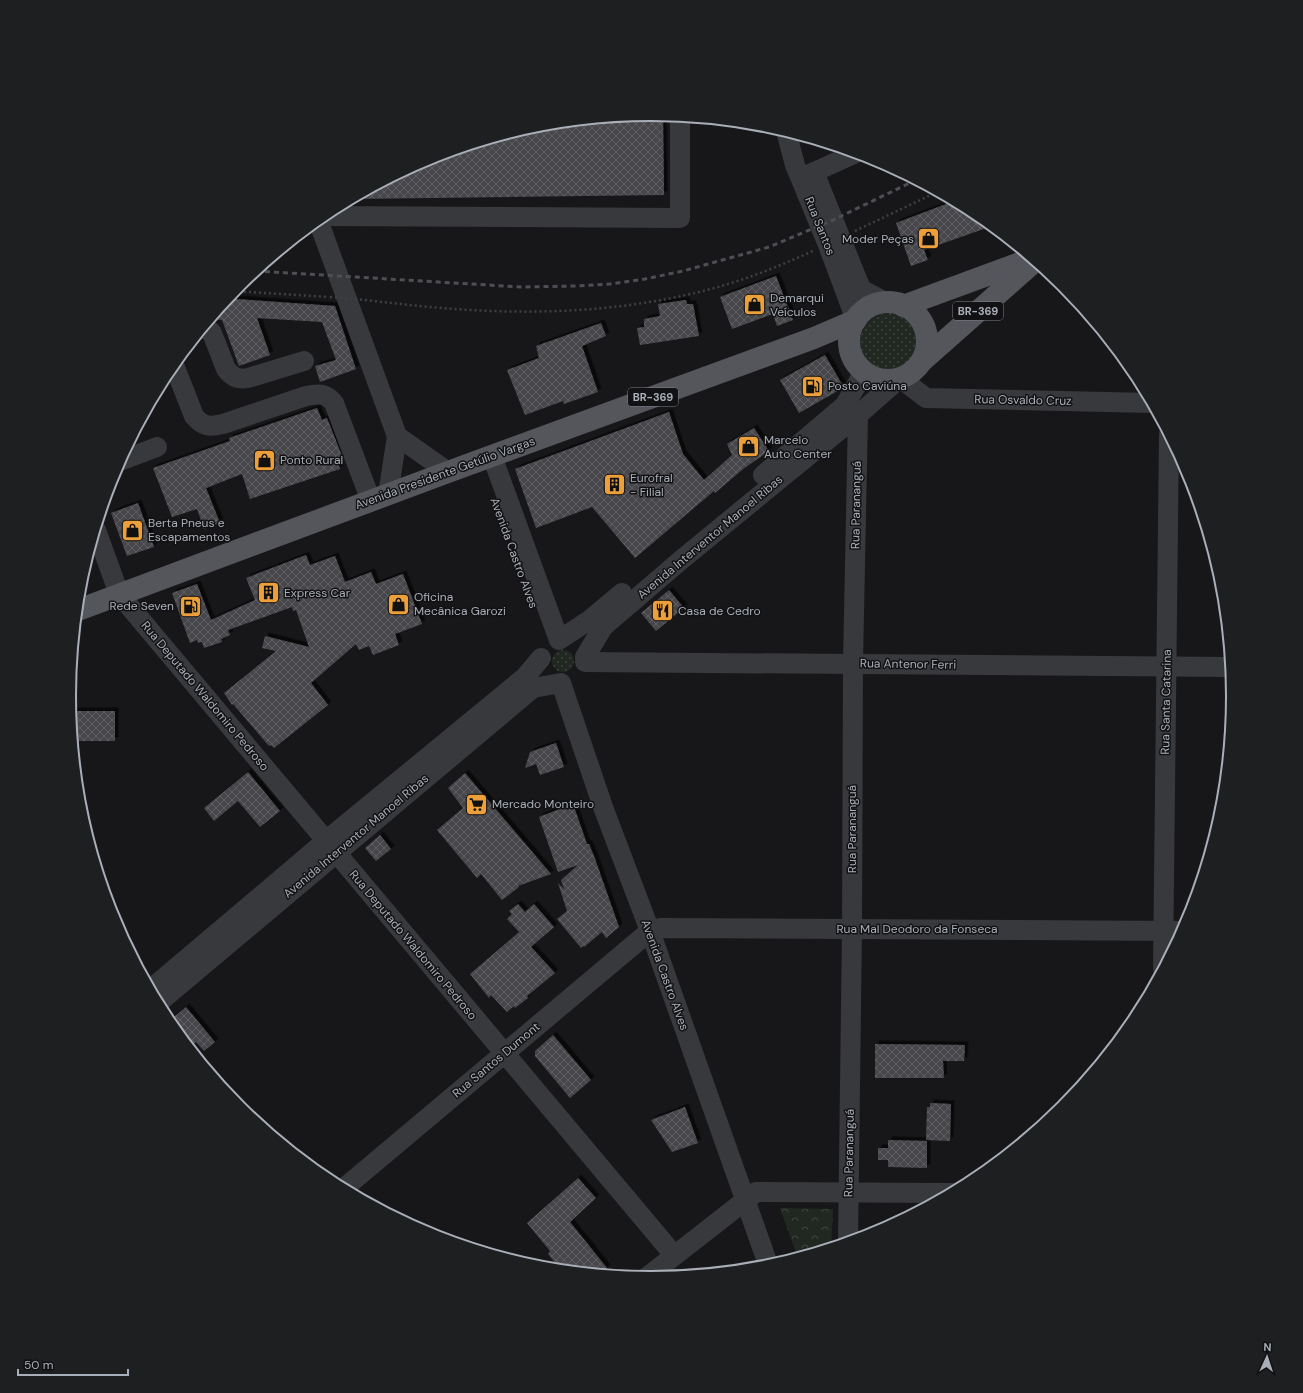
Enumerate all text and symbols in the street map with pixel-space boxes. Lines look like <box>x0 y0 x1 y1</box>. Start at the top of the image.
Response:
street label: Rua Santos <box>801 194 839 258</box>
shop icon: Moder Peças <box>916 226 942 252</box>
place label: Moder Peças <box>842 231 914 247</box>
place label: Demarqui Veículos <box>770 290 824 320</box>
shop icon: Demarqui Veículos <box>742 292 768 318</box>
road number: BR-369 <box>953 302 1003 320</box>
fuel station icon: Posto Caviúna <box>800 373 826 399</box>
place label: Posto Caviúna <box>828 378 907 394</box>
road number: BR-369 <box>628 388 678 406</box>
street label: Rua Osvaldo Cruz <box>974 391 1072 409</box>
place label: Marcelo Auto Center <box>764 432 832 462</box>
street label: Avenida Presidente Getúlio Vargas <box>353 433 537 513</box>
shop icon: Marcelo Auto Center <box>735 434 761 460</box>
shop icon: Ponto Rural <box>252 447 278 473</box>
place label: Ponto Rural <box>280 452 343 468</box>
street label: Rua Parananguá <box>847 461 865 549</box>
place label: Eurofral - Filial <box>630 470 673 500</box>
street label: Avenida Interventor Manoel Ribas <box>634 471 786 603</box>
building icon: Eurofral - Filial <box>602 472 628 498</box>
street label: Avenida Castro Alves <box>487 495 541 611</box>
place label: Berta Pneus e Escapamentos <box>148 515 230 545</box>
shop icon: Berta Pneus e Escapamentos <box>119 517 145 543</box>
building icon: Express Car <box>256 580 282 606</box>
place label: Express Car <box>284 585 351 601</box>
place label: Oficina Mecânica Garozi <box>414 589 506 619</box>
shop icon: Oficina Mecânica Garozi <box>386 591 412 617</box>
fuel station icon: Rede Seven <box>177 593 203 619</box>
place label: Rede Seven <box>110 598 174 614</box>
restaurant icon: Casa de Cedro <box>649 598 675 624</box>
place label: Casa de Cedro <box>678 603 761 619</box>
street label: Rua Deputado Waldomiro Pedroso <box>138 618 272 774</box>
street label: Rua Santa Catarina <box>1157 649 1175 755</box>
street label: Rua Antenor Ferri <box>860 655 956 673</box>
street label: Avenida Interventor Manoel Ribas <box>280 770 432 902</box>
street label: Rua Parananguá <box>844 785 860 873</box>
supermarket icon: Mercado Monteiro <box>463 791 489 817</box>
place label: Mercado Monteiro <box>492 796 594 812</box>
street label: Rua Deputado Waldomiro Pedroso <box>346 867 480 1023</box>
street label: Avenida Castro Alves <box>638 917 692 1033</box>
street label: Rua Mal Deodoro da Fonseca <box>836 921 998 937</box>
street label: Rua Santos Dumont <box>449 1018 543 1101</box>
street label: Rua Parananguá <box>840 1109 858 1197</box>
north arrow <box>1247 1337 1287 1377</box>
text: N <box>1263 1340 1272 1354</box>
scale bar <box>18 1351 128 1377</box>
text: 50 m <box>24 1357 53 1373</box>

